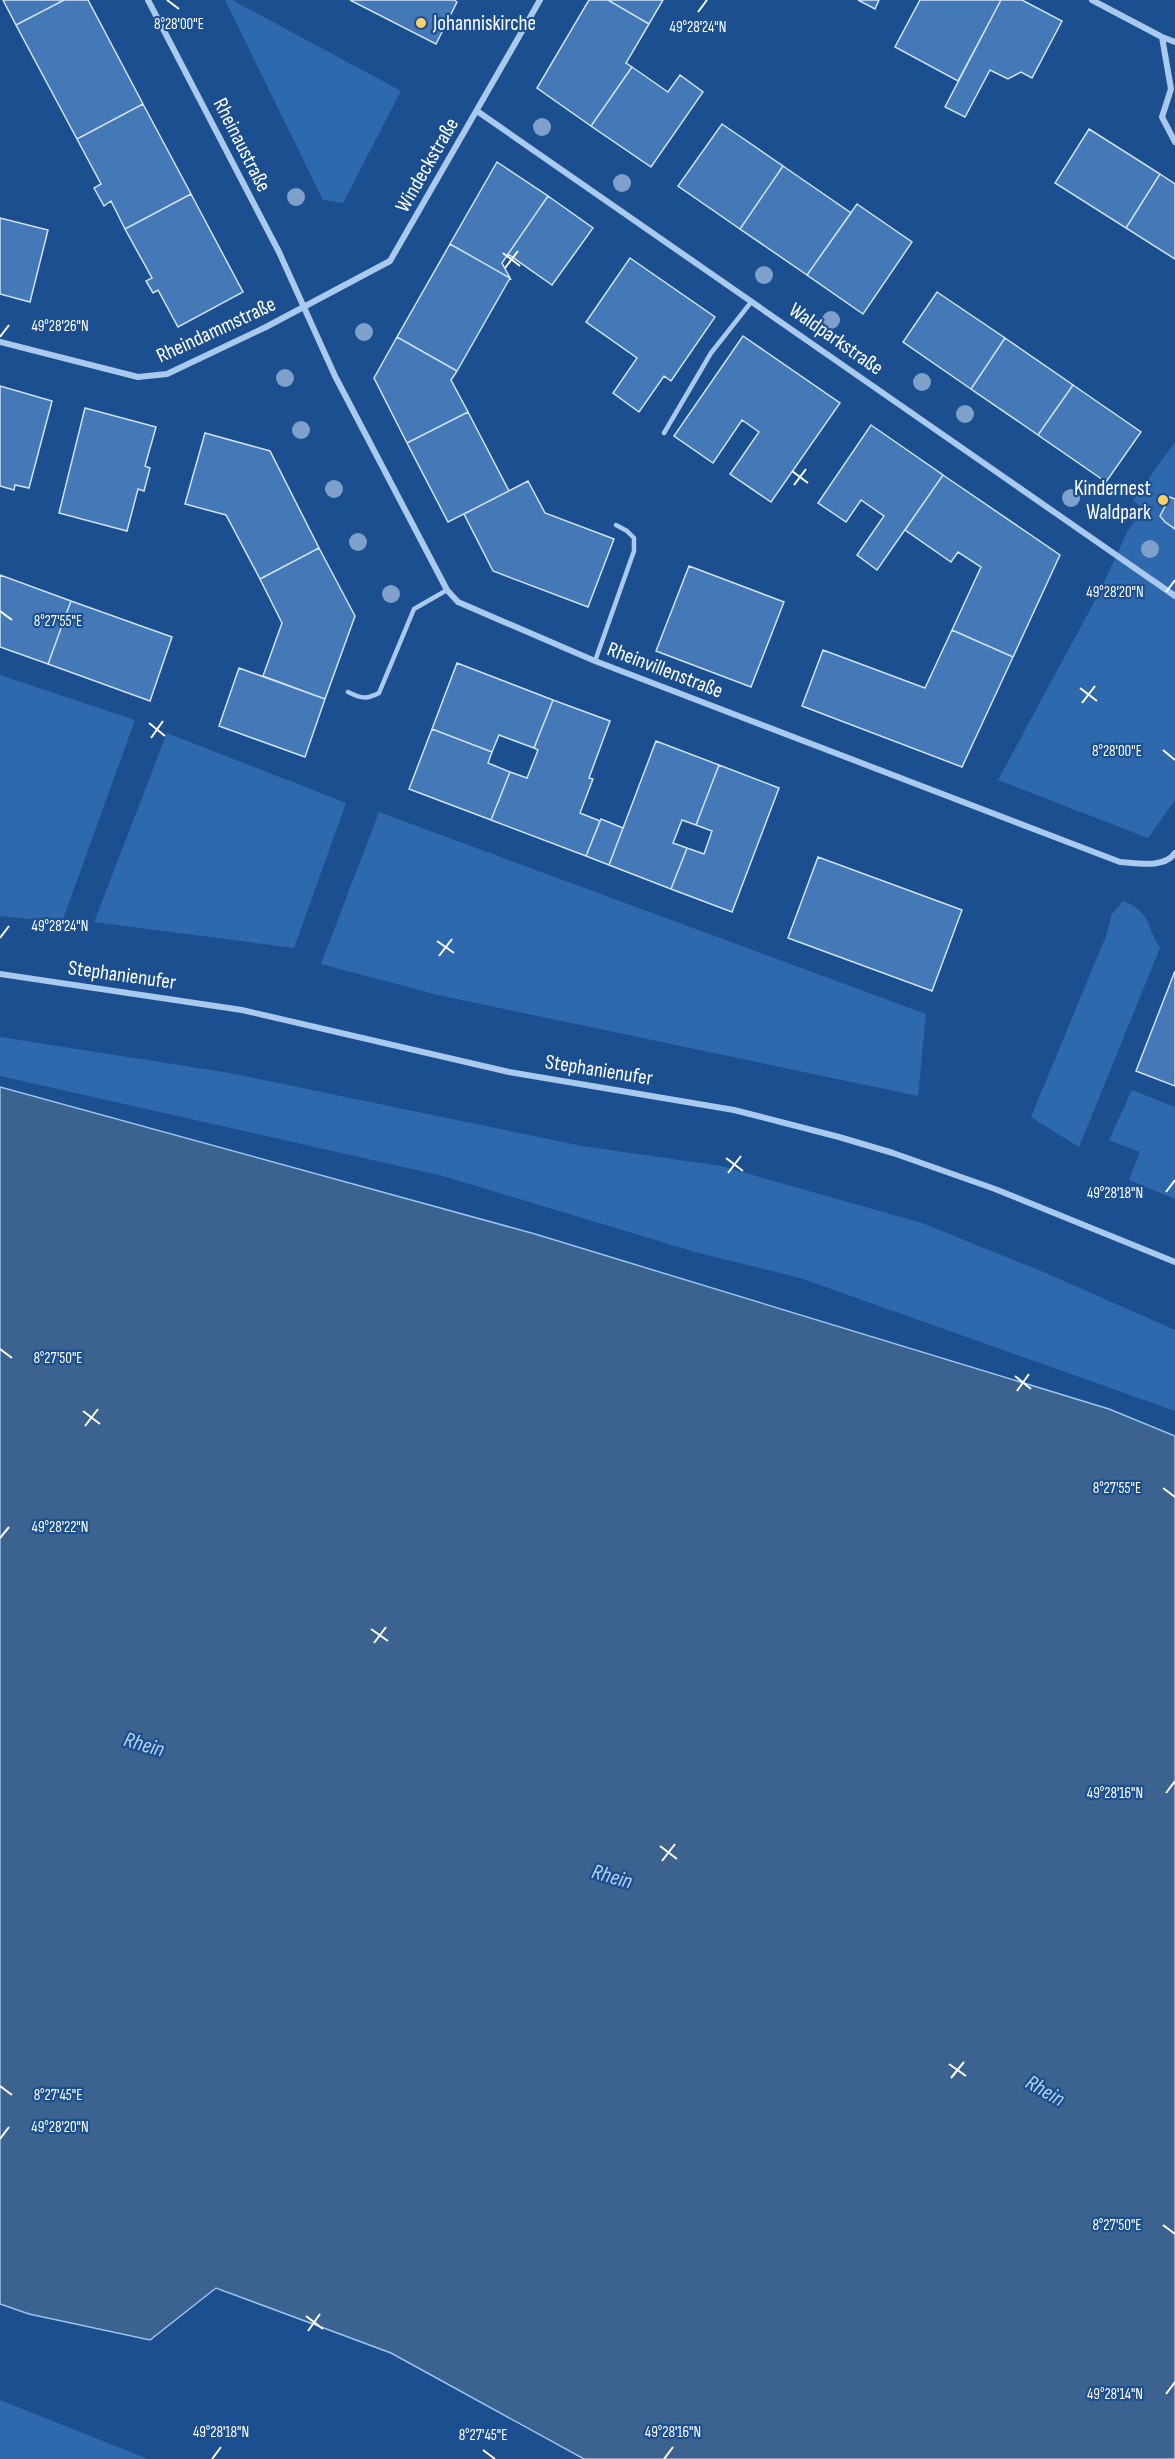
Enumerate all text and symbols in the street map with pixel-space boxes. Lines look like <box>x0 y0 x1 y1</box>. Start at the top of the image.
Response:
place label: Johanniskirche <box>432 11 536 36</box>
text: 8°28'00"E <box>154 15 204 34</box>
marker: Johanniskirche <box>414 16 428 30</box>
text: 49°28'24"N <box>670 18 726 37</box>
street label: Rheinaustraße <box>208 94 276 196</box>
street label: Windeckstraße <box>390 113 464 217</box>
street label: Rheindammstraße <box>152 291 280 369</box>
street label: Waldparkstraße <box>784 297 888 381</box>
text: 49°28'26"N <box>31 317 89 336</box>
place label: Kindernest Waldpark <box>1074 476 1151 525</box>
marker: Kindernest Waldpark <box>1156 493 1170 507</box>
text: 49°28'20"N <box>1086 583 1144 602</box>
text: 8°27'55"E <box>34 612 82 631</box>
street label: Rheinvillenstraße <box>603 636 727 704</box>
text: 8°28'00"E <box>1092 742 1142 761</box>
text: 49°28'24"N <box>32 917 88 936</box>
street label: Stephanienufer <box>66 955 178 995</box>
street label: Stephanienufer <box>543 1049 655 1091</box>
text: 49°28'18"N <box>1087 1184 1143 1203</box>
text: 8°27'50"E <box>33 1349 83 1368</box>
text: 8°27'55"E <box>1093 1479 1141 1498</box>
text: 49°28'22"N <box>32 1518 88 1537</box>
water label: Rhein <box>121 1726 167 1764</box>
text: 49°28'16"N <box>1087 1784 1143 1803</box>
water label: Rhein <box>589 1858 635 1896</box>
water label: Rhein <box>1021 2069 1069 2113</box>
text: 8°27'45"E <box>34 2086 82 2105</box>
text: 49°28'20"N <box>31 2118 89 2137</box>
text: 8°27'50"E <box>1092 2216 1142 2235</box>
text: 49°28'14"N <box>1087 2385 1143 2404</box>
text: 49°28'18"N <box>193 2423 249 2442</box>
text: 49°28'16"N <box>645 2423 701 2442</box>
text: 8°27'45"E <box>459 2426 507 2445</box>

